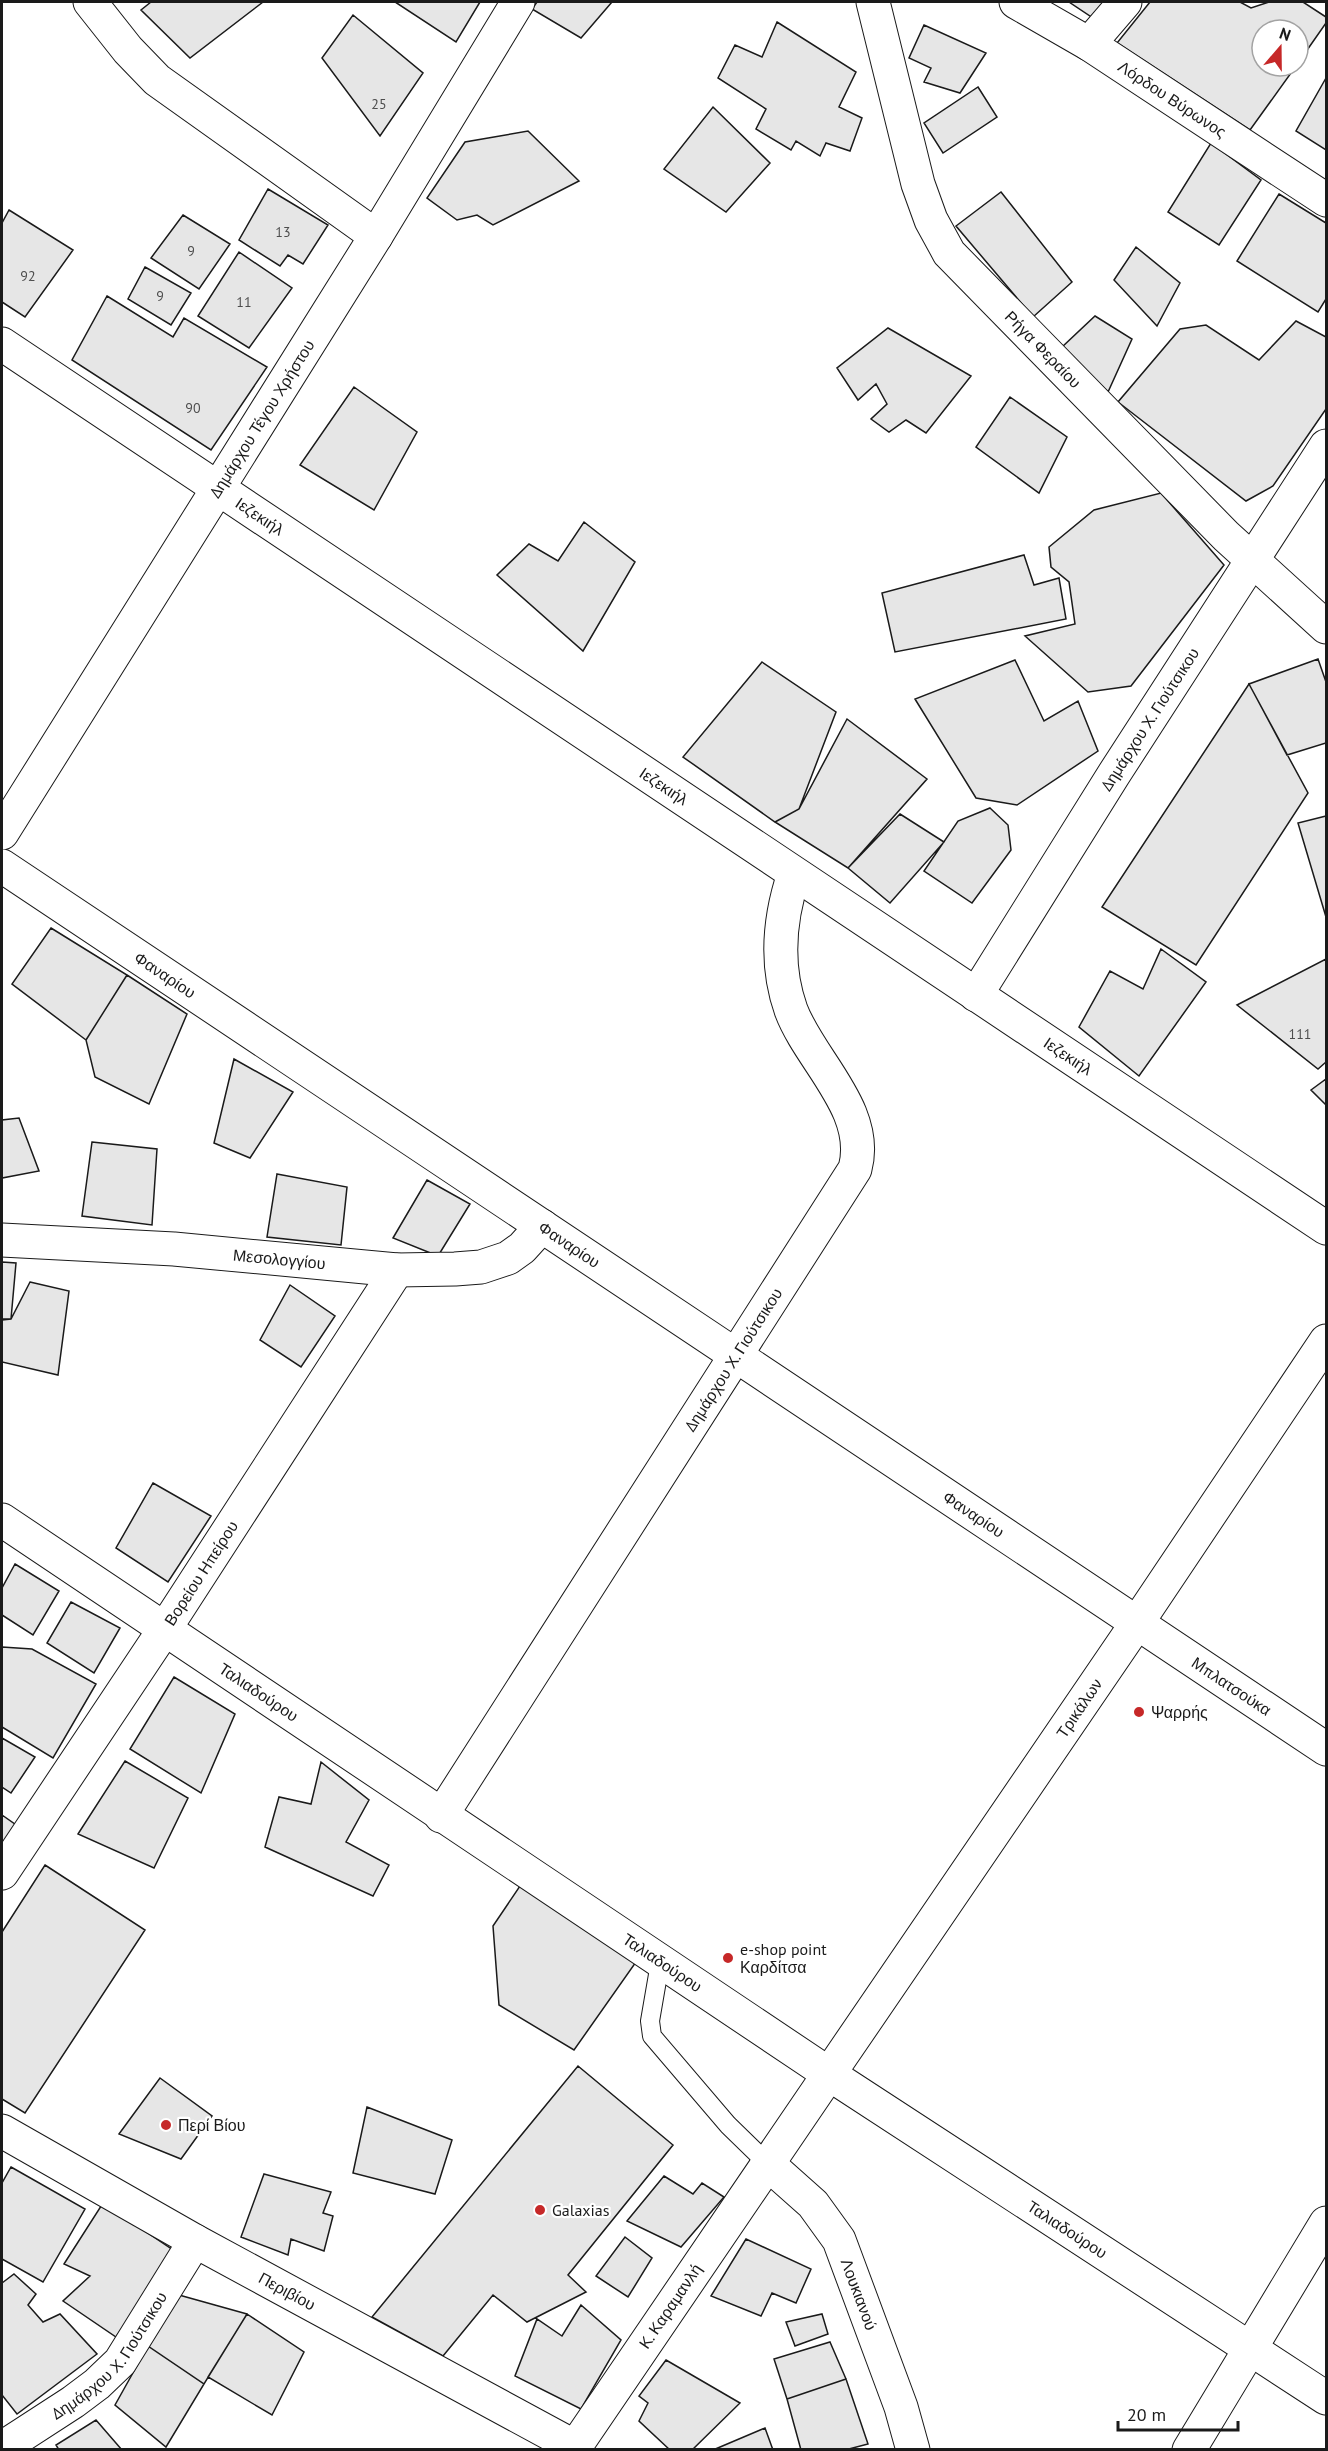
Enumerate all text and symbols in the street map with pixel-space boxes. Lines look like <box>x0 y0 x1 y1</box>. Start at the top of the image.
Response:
north arrow <box>1250 18 1310 78</box>
text: N <box>1277 23 1293 45</box>
street label: Λόρδου Βύρωνος <box>1115 56 1230 142</box>
house number: 25 <box>371 95 387 113</box>
house number: 13 <box>275 223 291 241</box>
house number: 9 <box>187 242 195 260</box>
house number: 92 <box>20 267 36 285</box>
house number: 9 <box>156 287 164 305</box>
house number: 11 <box>236 293 252 311</box>
street label: Ρήγα Φεραίου <box>1001 306 1086 392</box>
street label: Δημάρχου Τέγου Χρήστου <box>205 336 319 501</box>
house number: 90 <box>185 399 201 417</box>
street label: Ιεζεκιήλ <box>232 493 288 540</box>
street label: Δημάρχου Χ. Γιούτσικου <box>1096 644 1203 794</box>
street label: Ιεζεκιήλ <box>636 763 692 809</box>
street label: Φαναρίου <box>131 947 200 1002</box>
house number: 111 <box>1289 1025 1311 1043</box>
street label: Ιεζεκιήλ <box>1040 1032 1096 1079</box>
street label: Φαναρίου <box>535 1217 604 1272</box>
street label: Μεσολογγίου <box>232 1245 326 1273</box>
street label: Δημάρχου Χ. Γιούτσικου <box>680 1284 786 1435</box>
street label: Φαναρίου <box>939 1486 1008 1542</box>
street label: Βορείου Ηπείρου <box>160 1517 242 1629</box>
street label: Μπλατσούκα <box>1188 1652 1275 1720</box>
street label: Ταλιαδούρου <box>215 1658 302 1726</box>
street label: Τρικάλων <box>1052 1674 1106 1742</box>
place label: Ψαρρής <box>1151 1702 1208 1722</box>
marker: Ψαρρής <box>1132 1705 1146 1719</box>
street label: Ταλιαδούρου <box>619 1929 706 1996</box>
place label: e-shop point Καρδίτσα <box>740 1939 827 1977</box>
marker: e-shop point Καρδίτσα <box>721 1951 735 1965</box>
place label: Περί Βίου <box>178 2115 246 2135</box>
marker: Περί Βίου <box>159 2118 173 2132</box>
street label: Ταλιαδούρου <box>1023 2196 1111 2263</box>
place label: Galaxias <box>552 2200 610 2220</box>
marker: Galaxias <box>533 2203 547 2217</box>
street label: Λουκιανού <box>837 2256 882 2333</box>
street label: Κ. Καραμανλή <box>634 2260 706 2352</box>
street label: Περιβίου <box>255 2267 319 2314</box>
street label: Δημάρχου Χ. Γιούτσικου <box>48 2288 171 2423</box>
scale bar <box>1118 2394 1238 2432</box>
text: 20 m <box>1127 2403 1166 2426</box>

